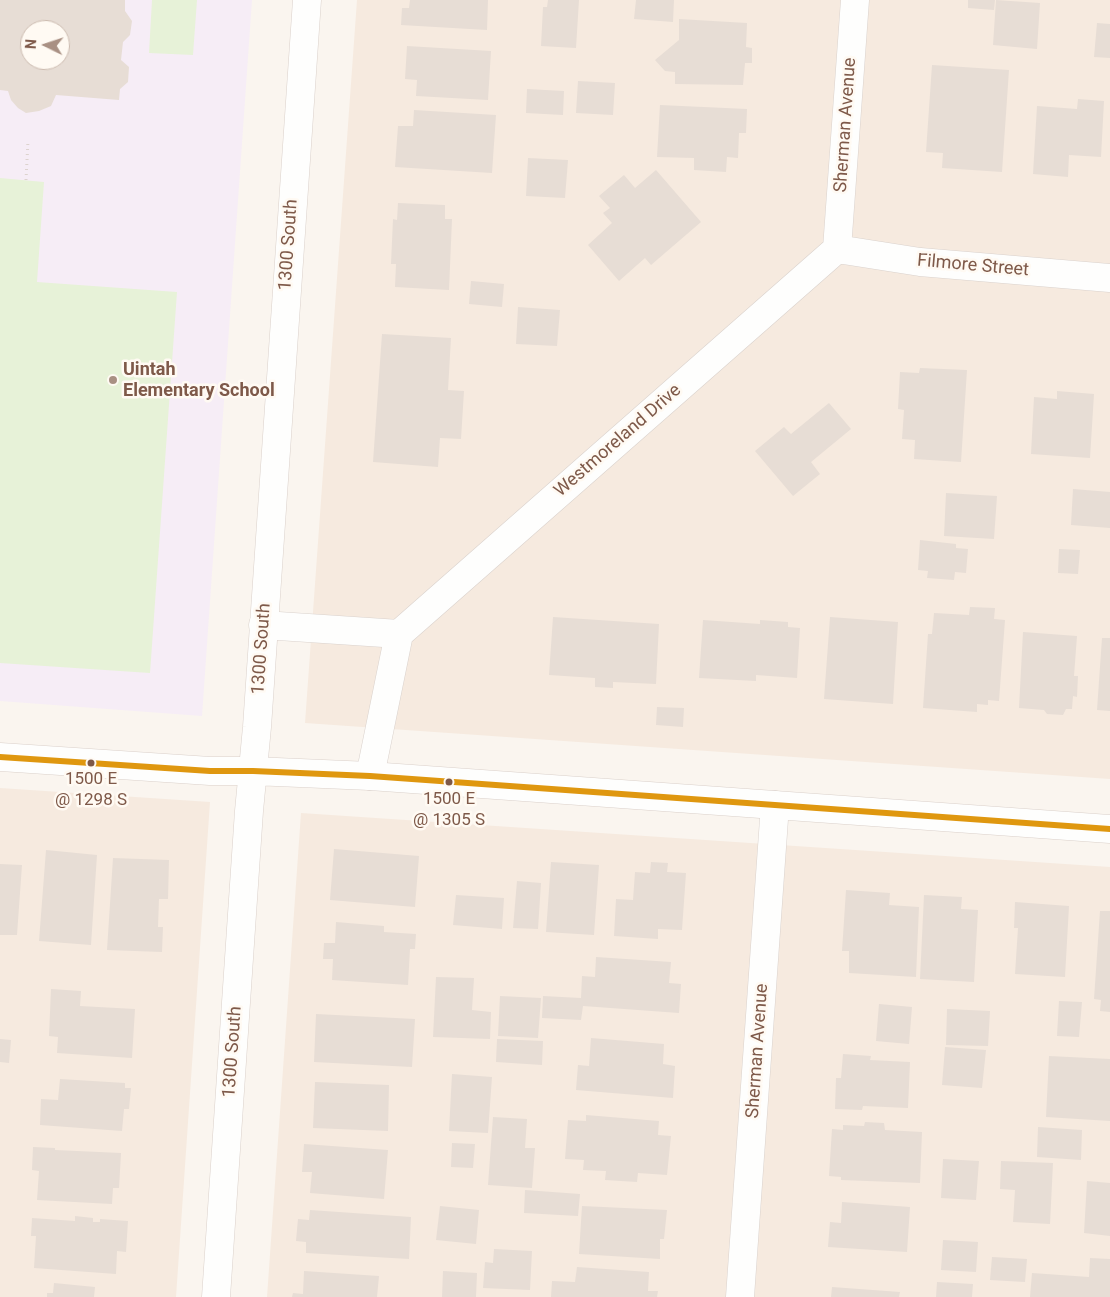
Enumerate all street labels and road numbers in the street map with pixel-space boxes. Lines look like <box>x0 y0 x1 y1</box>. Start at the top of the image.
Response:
street label: Sherman Avenue <box>831 57 861 193</box>
street label: 1300 South <box>275 199 303 291</box>
street label: Filmore Street <box>916 250 1030 282</box>
street label: Westmoreland Drive <box>550 380 686 502</box>
street label: 1300 South <box>248 603 276 695</box>
street label: Sherman Avenue <box>743 983 773 1119</box>
street label: 1300 South <box>219 1006 247 1098</box>

